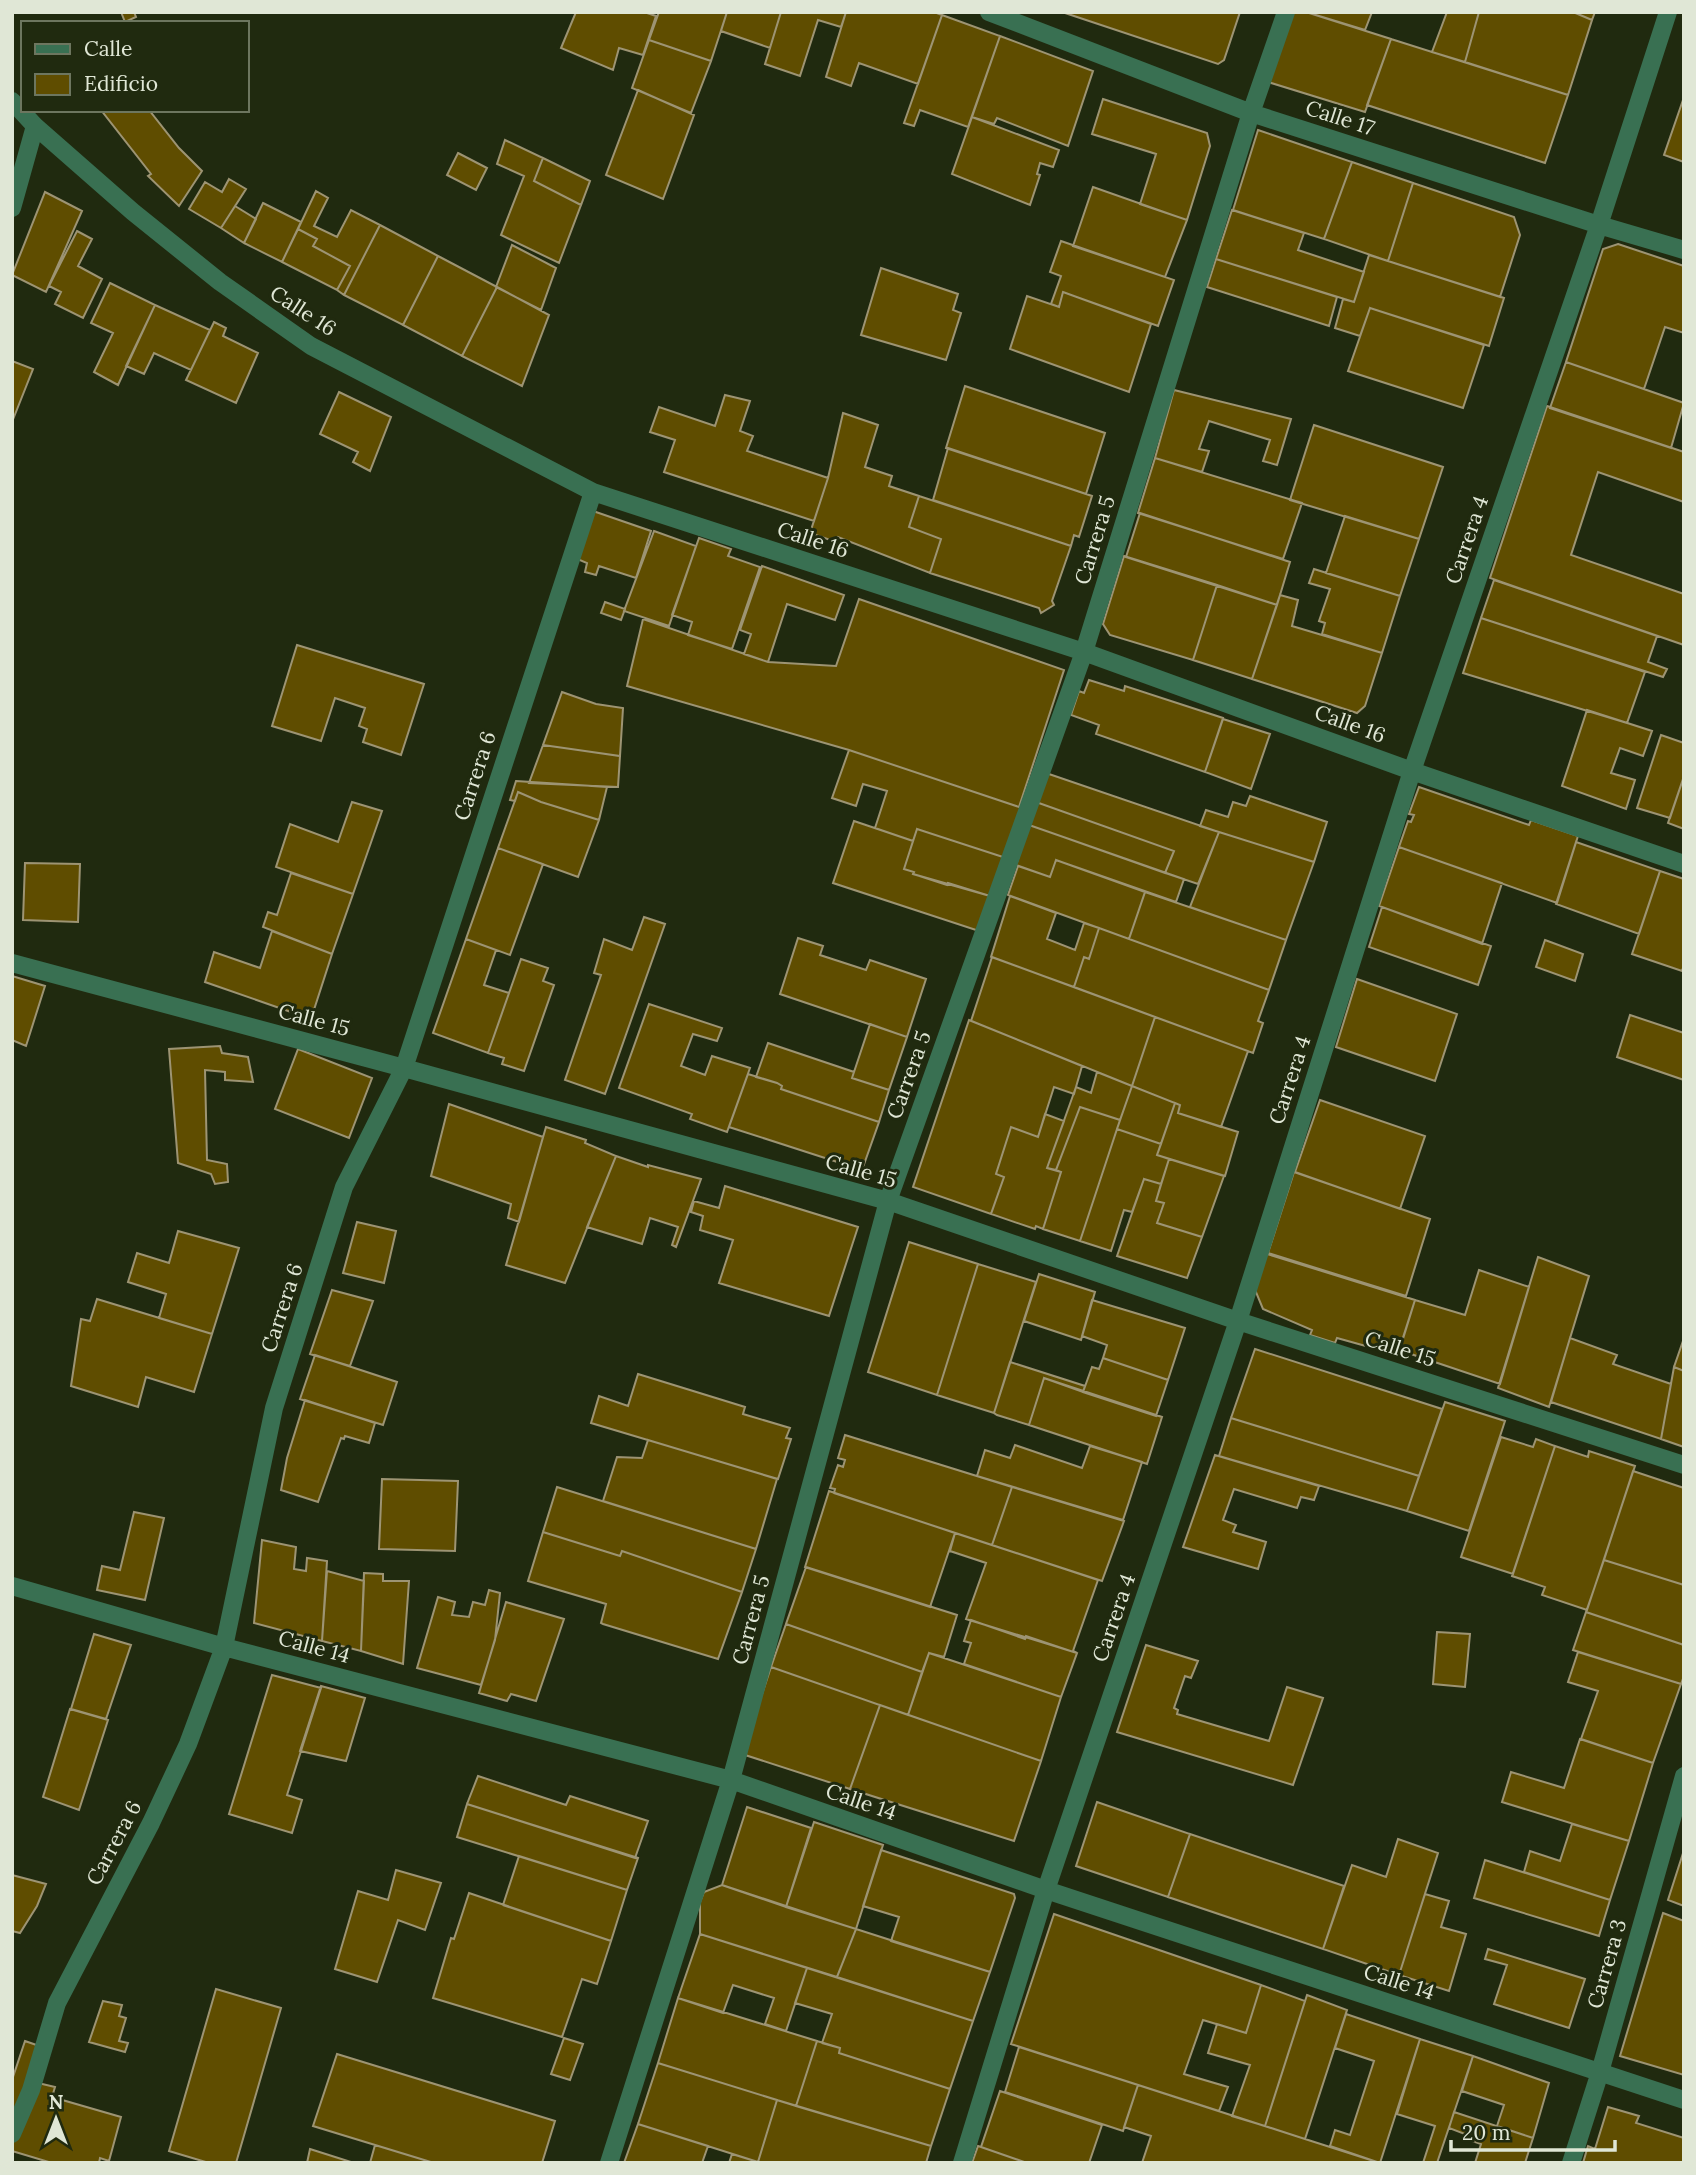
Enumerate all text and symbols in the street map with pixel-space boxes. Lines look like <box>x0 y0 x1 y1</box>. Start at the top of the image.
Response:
legend <box>21 21 248 112</box>
text: Calle <box>84 35 132 62</box>
text: Edificio <box>84 70 158 97</box>
street label: Calle 17 <box>1302 94 1378 141</box>
street label: Calle 16 <box>265 279 342 342</box>
street label: Carrera 5 <box>1068 492 1121 588</box>
street label: Carrera 4 <box>1439 492 1494 588</box>
street label: Calle 16 <box>774 515 852 564</box>
street label: Calle 16 <box>1311 698 1389 749</box>
street label: Carrera 6 <box>447 728 502 824</box>
street label: Calle 15 <box>275 997 353 1042</box>
street label: Carrera 5 <box>880 1027 937 1123</box>
street label: Carrera 4 <box>1263 1032 1317 1128</box>
street label: Calle 15 <box>822 1147 900 1194</box>
street label: Carrera 6 <box>254 1260 309 1356</box>
street label: Calle 15 <box>1361 1324 1439 1373</box>
street label: Carrera 4 <box>1086 1570 1141 1666</box>
street label: Carrera 5 <box>726 1572 775 1668</box>
street label: Calle 14 <box>275 1624 353 1669</box>
street label: Calle 14 <box>822 1777 900 1826</box>
street label: Carrera 6 <box>80 1796 147 1890</box>
street label: Carrera 3 <box>1581 1916 1632 2012</box>
street label: Calle 14 <box>1360 1957 1438 2006</box>
north arrow <box>21 2084 91 2154</box>
text: N <box>49 2090 64 2114</box>
scale bar <box>1451 2108 1616 2152</box>
text: 20 m <box>1462 2119 1511 2146</box>

